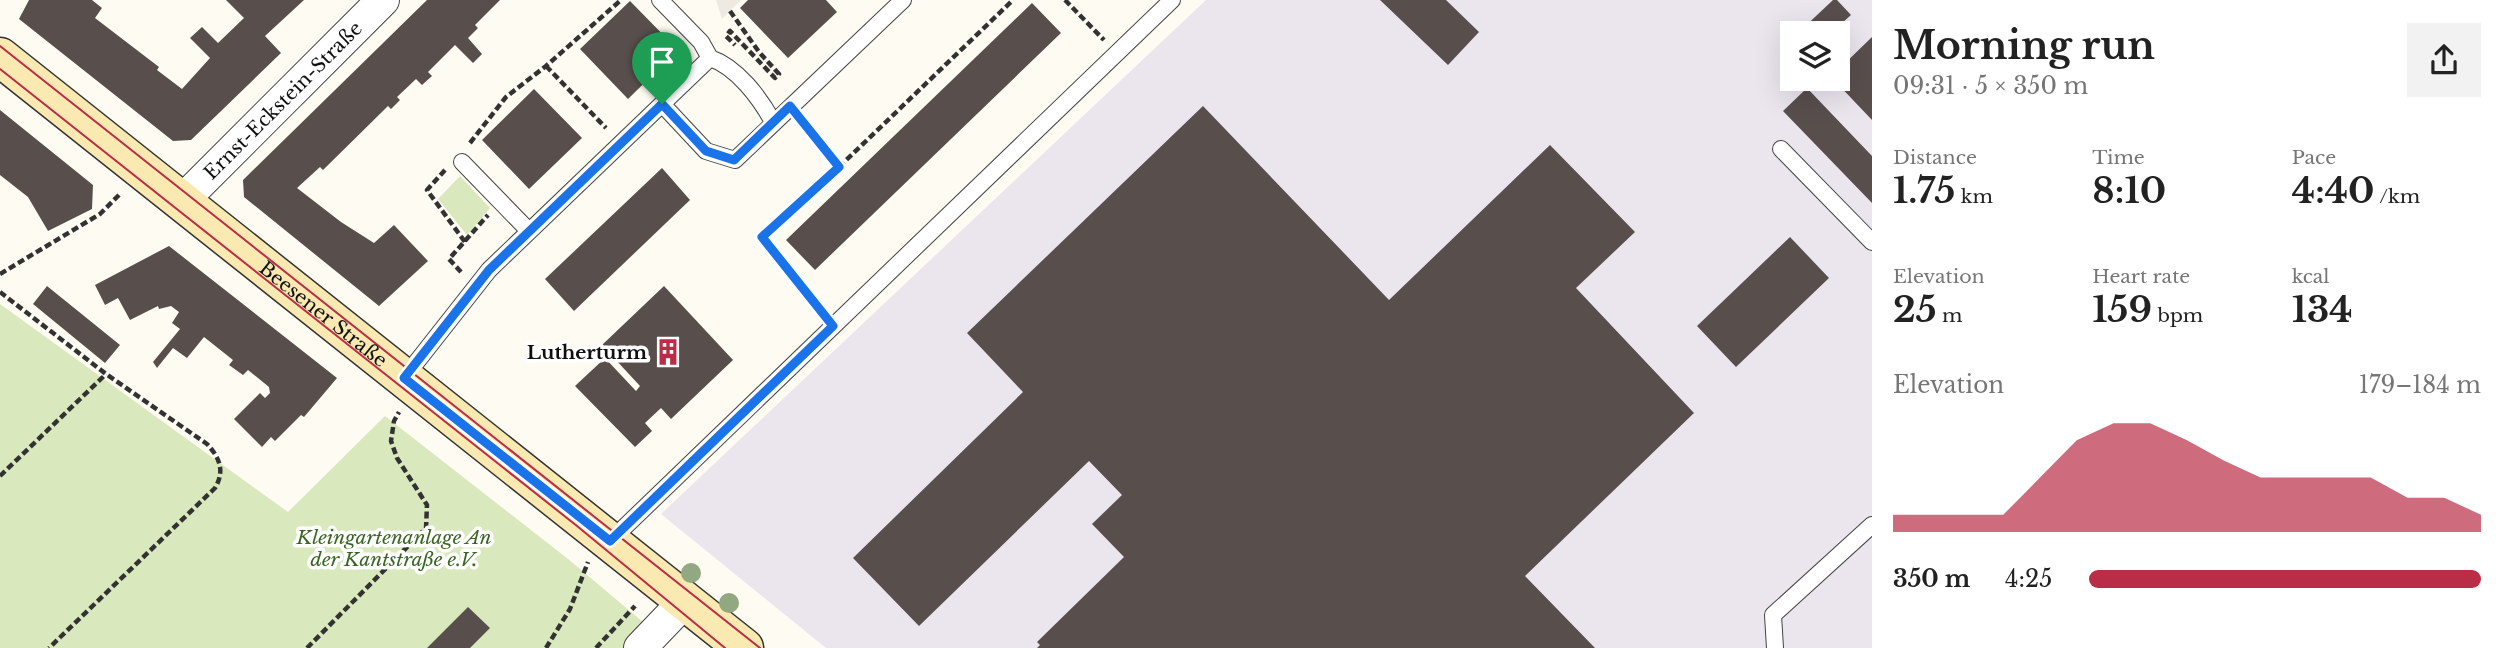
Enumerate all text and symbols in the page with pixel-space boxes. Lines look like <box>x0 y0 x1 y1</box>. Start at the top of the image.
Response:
street label: Ernst-Eckstein-Straße <box>199 17 367 184</box>
map controls <box>1780 21 1850 91</box>
button: layers <box>1780 21 1850 91</box>
text: Morning run <box>1893 22 2155 69</box>
button: share <box>2407 23 2481 97</box>
pin <box>632 32 692 104</box>
icon: arrive <box>643 43 681 81</box>
text: 09:31 · 5 × 350 m <box>1893 72 2088 100</box>
text: Distance <box>1893 146 1977 169</box>
text: Time <box>2092 146 2145 169</box>
text: Pace <box>2292 146 2336 169</box>
text: 1.75 <box>1893 169 1955 212</box>
text: 8:10 <box>2092 169 2166 212</box>
text: 4:40 <box>2292 169 2375 212</box>
text: km <box>1955 185 1993 208</box>
text: /km <box>2375 185 2420 208</box>
street label: Beesener Straße <box>255 257 392 372</box>
text: Elevation <box>1893 265 1985 288</box>
text: Heart rate <box>2092 265 2190 288</box>
text: kcal <box>2292 265 2330 288</box>
text: 25 <box>1893 288 1937 331</box>
text: 159 <box>2092 288 2152 331</box>
text: 134 <box>2292 288 2352 331</box>
text: m <box>1937 304 1962 327</box>
text: bpm <box>2152 304 2203 327</box>
building icon: Lutherturm <box>653 337 683 367</box>
place label: Lutherturm <box>527 341 647 364</box>
text: Elevation <box>1893 371 2004 399</box>
text: 179–184 m <box>2359 371 2481 399</box>
park label: Kleingartenanlage An der Kantstraße e.V. <box>296 526 492 571</box>
text: 350 m <box>1893 565 1970 593</box>
text: 4:25 <box>2005 565 2052 593</box>

